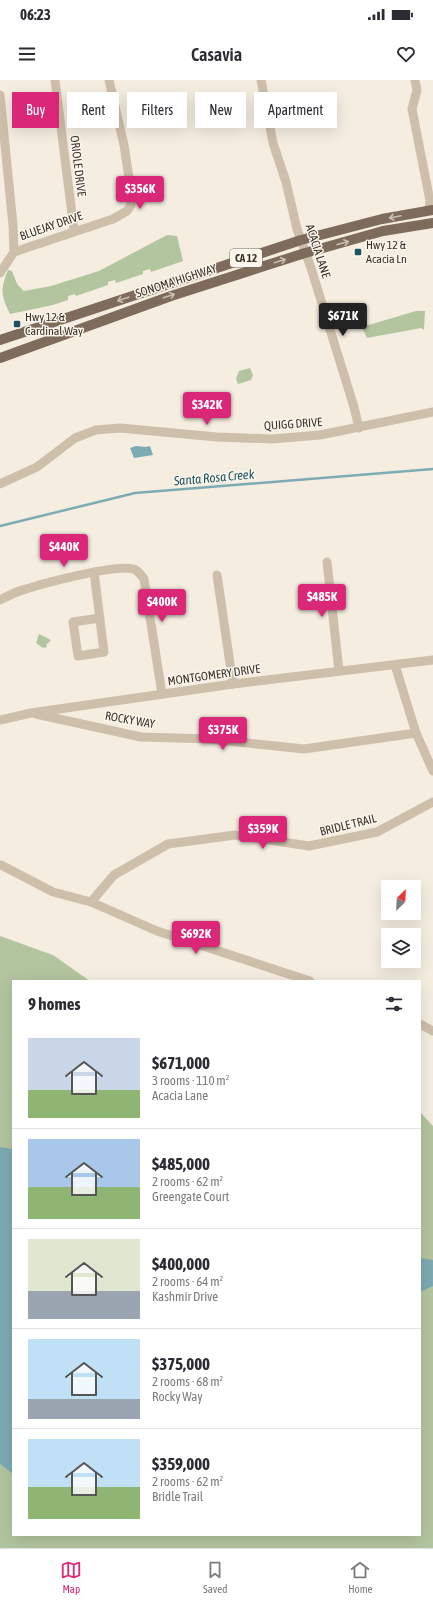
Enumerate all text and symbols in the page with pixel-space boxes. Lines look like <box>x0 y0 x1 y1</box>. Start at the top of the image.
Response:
text: 06:23 <box>20 6 51 23</box>
icon: menu <box>16 43 38 65</box>
icon: heart <box>395 43 417 65</box>
text: Casavia <box>191 44 242 65</box>
chip: Buy <box>12 92 59 128</box>
chip: Rent <box>67 92 119 128</box>
chip: Filters <box>127 92 187 128</box>
chip: New <box>195 92 246 128</box>
chip: Apartment <box>254 92 337 128</box>
street label: ORIOLE DRIVE <box>67 135 89 197</box>
pin: $356K <box>112 176 168 210</box>
text: $356K <box>125 181 155 196</box>
street label: BLUEJAY DRIVE <box>18 209 84 243</box>
one-way arrow <box>389 213 402 221</box>
street label: ACACIA LANE <box>303 222 333 280</box>
place label: Hwy 12 & Acacia Ln <box>366 238 407 266</box>
one-way arrow <box>336 239 349 246</box>
marker: Hwy 12 & Acacia Ln <box>353 247 363 257</box>
road number: CA 12 <box>230 249 262 267</box>
one-way arrow <box>273 257 286 264</box>
street label: SONOMA HIGHWAY <box>134 261 219 301</box>
one-way arrow <box>163 292 175 300</box>
one-way arrow <box>117 296 130 303</box>
pin: $671K <box>315 303 371 337</box>
text: $671K <box>328 308 358 323</box>
place label: Hwy 12 & Cardinal Way <box>25 310 83 338</box>
marker: Hwy 12 & Cardinal Way <box>12 319 22 329</box>
pin: $342K <box>179 392 235 426</box>
text: $342K <box>192 397 222 412</box>
street label: QUIGG DRIVE <box>263 415 323 433</box>
water label: Santa Rosa Creek <box>172 466 255 489</box>
pin: $440K <box>36 534 92 568</box>
text: $440K <box>49 539 79 554</box>
pin: $485K <box>294 584 350 618</box>
pin: $400K <box>134 589 190 623</box>
text: $485K <box>307 589 337 604</box>
text: $400K <box>147 594 177 609</box>
street label: MONTGOMERY DRIVE <box>167 662 261 688</box>
street label: ROCKY WAY <box>104 709 157 731</box>
pin: $375K <box>195 717 251 751</box>
text: $375K <box>208 722 238 737</box>
street label: BRIDLE TRAIL <box>318 811 378 839</box>
pin: $359K <box>235 816 291 850</box>
text: $359K <box>248 821 278 836</box>
north arrow <box>381 880 421 920</box>
map controls <box>381 880 421 968</box>
pin: $692K <box>168 921 224 955</box>
text: $692K <box>181 926 211 941</box>
button: layers <box>381 928 421 968</box>
icon: filters <box>383 993 405 1015</box>
text: 9 homes <box>28 994 81 1014</box>
text: $671,000 <box>152 1053 210 1073</box>
icon: home <box>60 1054 108 1102</box>
text: 3 rooms · 110 m² <box>152 1073 229 1088</box>
text: Acacia Lane <box>152 1088 208 1103</box>
text: $485,000 <box>152 1154 210 1174</box>
icon: home <box>60 1155 108 1203</box>
text: 2 rooms · 62 m² <box>152 1174 223 1189</box>
text: Greengate Court <box>152 1189 229 1204</box>
text: $400,000 <box>152 1254 210 1274</box>
icon: home <box>60 1255 108 1303</box>
text: 2 rooms · 64 m² <box>152 1274 223 1289</box>
text: Kashmir Drive <box>152 1289 218 1304</box>
text: $375,000 <box>152 1354 210 1374</box>
icon: home <box>60 1355 108 1403</box>
text: 2 rooms · 68 m² <box>152 1374 223 1389</box>
text: Rocky Way <box>152 1389 203 1404</box>
text: $359,000 <box>152 1454 210 1474</box>
icon: home <box>60 1455 108 1503</box>
text: 2 rooms · 62 m² <box>152 1474 223 1489</box>
text: Bridle Trail <box>152 1489 203 1504</box>
tab: Map <box>60 1559 82 1595</box>
tab: Saved <box>203 1559 227 1595</box>
tab: Home <box>348 1559 373 1595</box>

